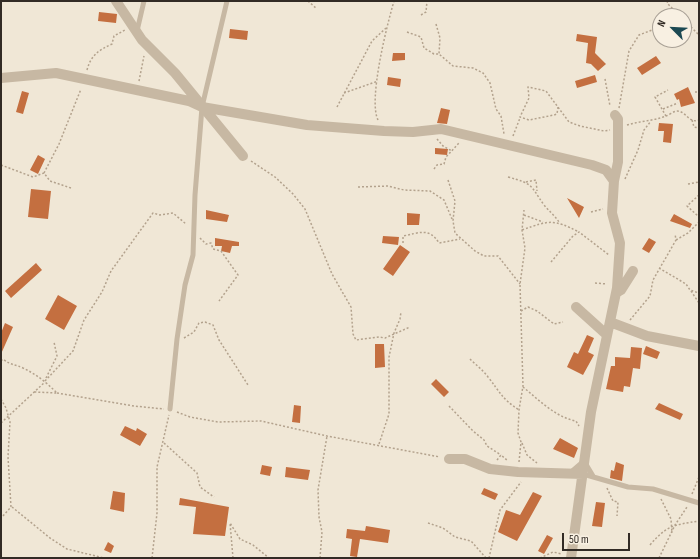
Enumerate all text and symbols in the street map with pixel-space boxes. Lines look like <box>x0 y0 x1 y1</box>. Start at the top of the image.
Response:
north arrow <box>652 8 692 48</box>
text: N <box>654 18 669 29</box>
scale bar <box>564 525 632 551</box>
text: 50 m <box>569 532 589 547</box>

